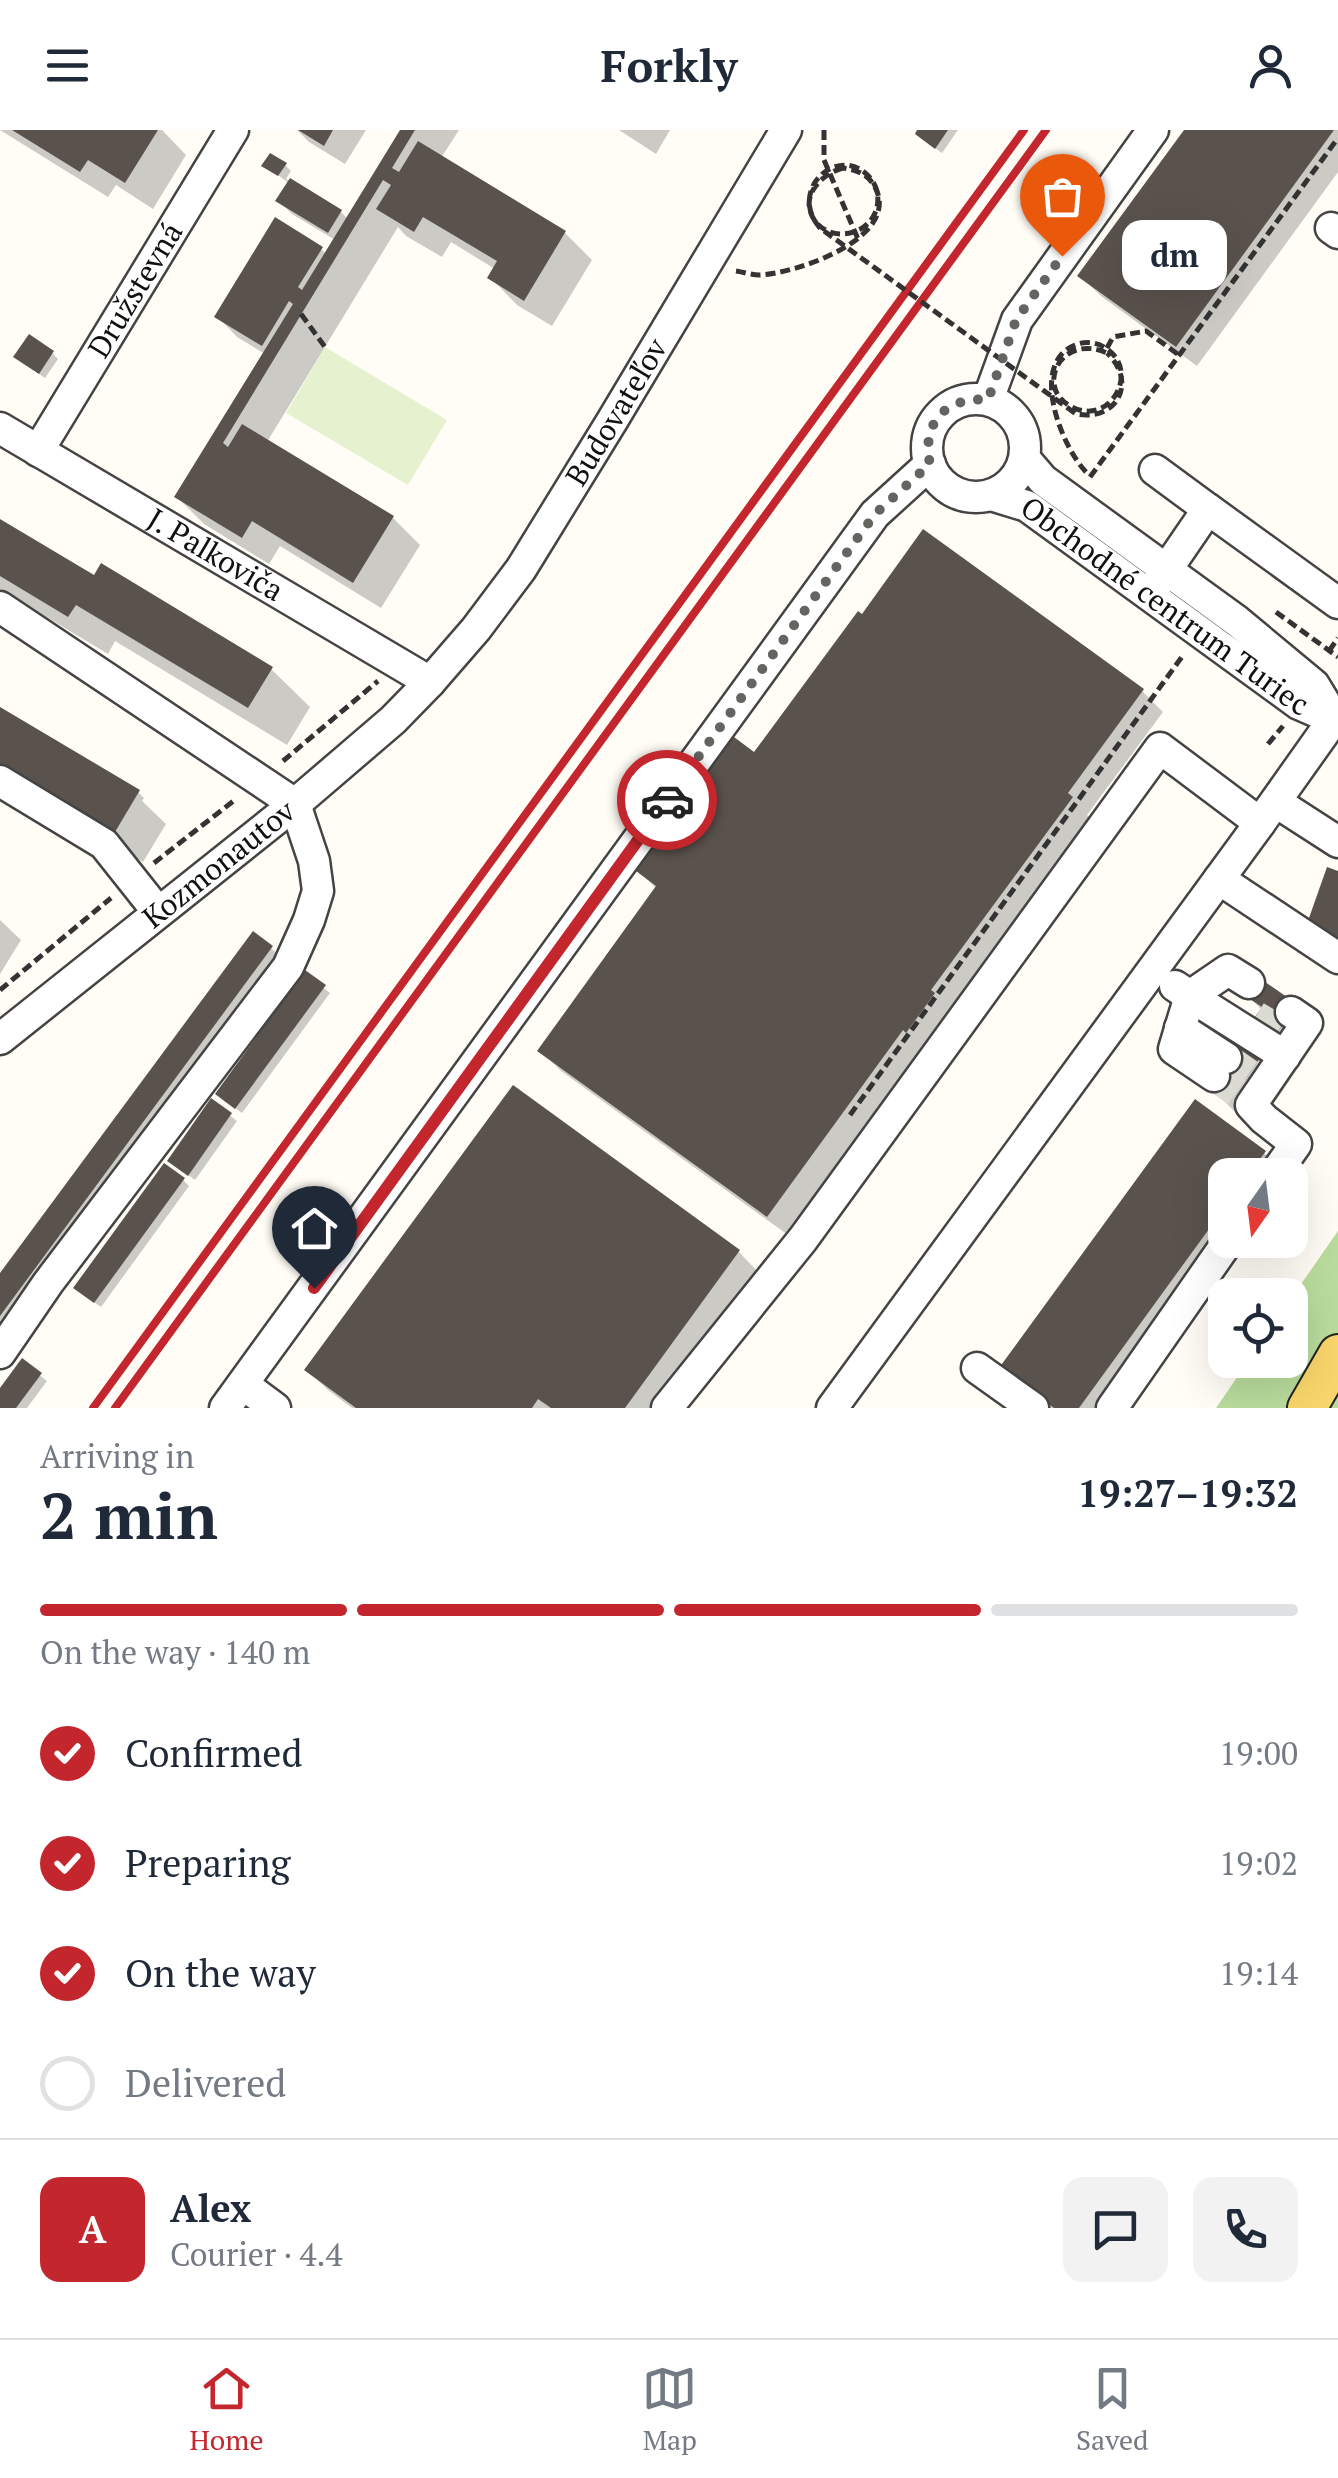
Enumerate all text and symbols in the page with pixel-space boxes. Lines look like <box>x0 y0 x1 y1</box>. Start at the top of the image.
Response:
text: Forkly <box>601 35 737 95</box>
icon: menu <box>40 38 95 93</box>
icon: person <box>1243 38 1298 93</box>
pin <box>1020 154 1105 257</box>
icon: bag <box>1035 169 1090 224</box>
street label: Družstevná <box>78 215 191 365</box>
callout: dm <box>1122 221 1227 291</box>
text: dm <box>1150 234 1199 276</box>
street label: Budovateľov <box>556 330 676 493</box>
street label: Obchodné centrum Turiec <box>1013 487 1314 725</box>
street label: J. Palkoviča <box>140 499 291 610</box>
courier <box>617 750 717 850</box>
icon: car <box>640 773 695 828</box>
street label: Kozmonautov <box>134 790 303 937</box>
north arrow <box>1208 1158 1308 1258</box>
map controls <box>1208 1158 1308 1378</box>
pin <box>272 1186 357 1289</box>
icon: home <box>287 1201 342 1256</box>
button: locate <box>1208 1278 1308 1378</box>
text: Arriving in <box>40 1435 194 1477</box>
text: 19:27–19:32 <box>1077 1468 1298 1518</box>
text: 2 min <box>40 1471 218 1558</box>
text: On the way · 140 m <box>40 1631 310 1673</box>
icon: check <box>40 1726 95 1781</box>
text: Confirmed <box>125 1728 303 1778</box>
text: 19:00 <box>1219 1732 1298 1774</box>
icon: check <box>40 1836 95 1891</box>
text: Preparing <box>125 1838 291 1888</box>
text: 19:02 <box>1219 1842 1298 1884</box>
icon: check <box>40 1946 95 2001</box>
text: On the way <box>125 1948 316 1998</box>
text: 19:14 <box>1219 1952 1298 1994</box>
text: Delivered <box>125 2058 286 2108</box>
button: chat <box>1063 2177 1168 2282</box>
button: phone <box>1193 2177 1298 2282</box>
text: Alex <box>170 2183 251 2233</box>
text: A <box>79 2204 106 2254</box>
text: Courier · 4.4 <box>170 2233 342 2275</box>
tab: Home <box>189 2361 264 2458</box>
tab: Map <box>642 2361 697 2458</box>
tab: Saved <box>1076 2361 1149 2458</box>

